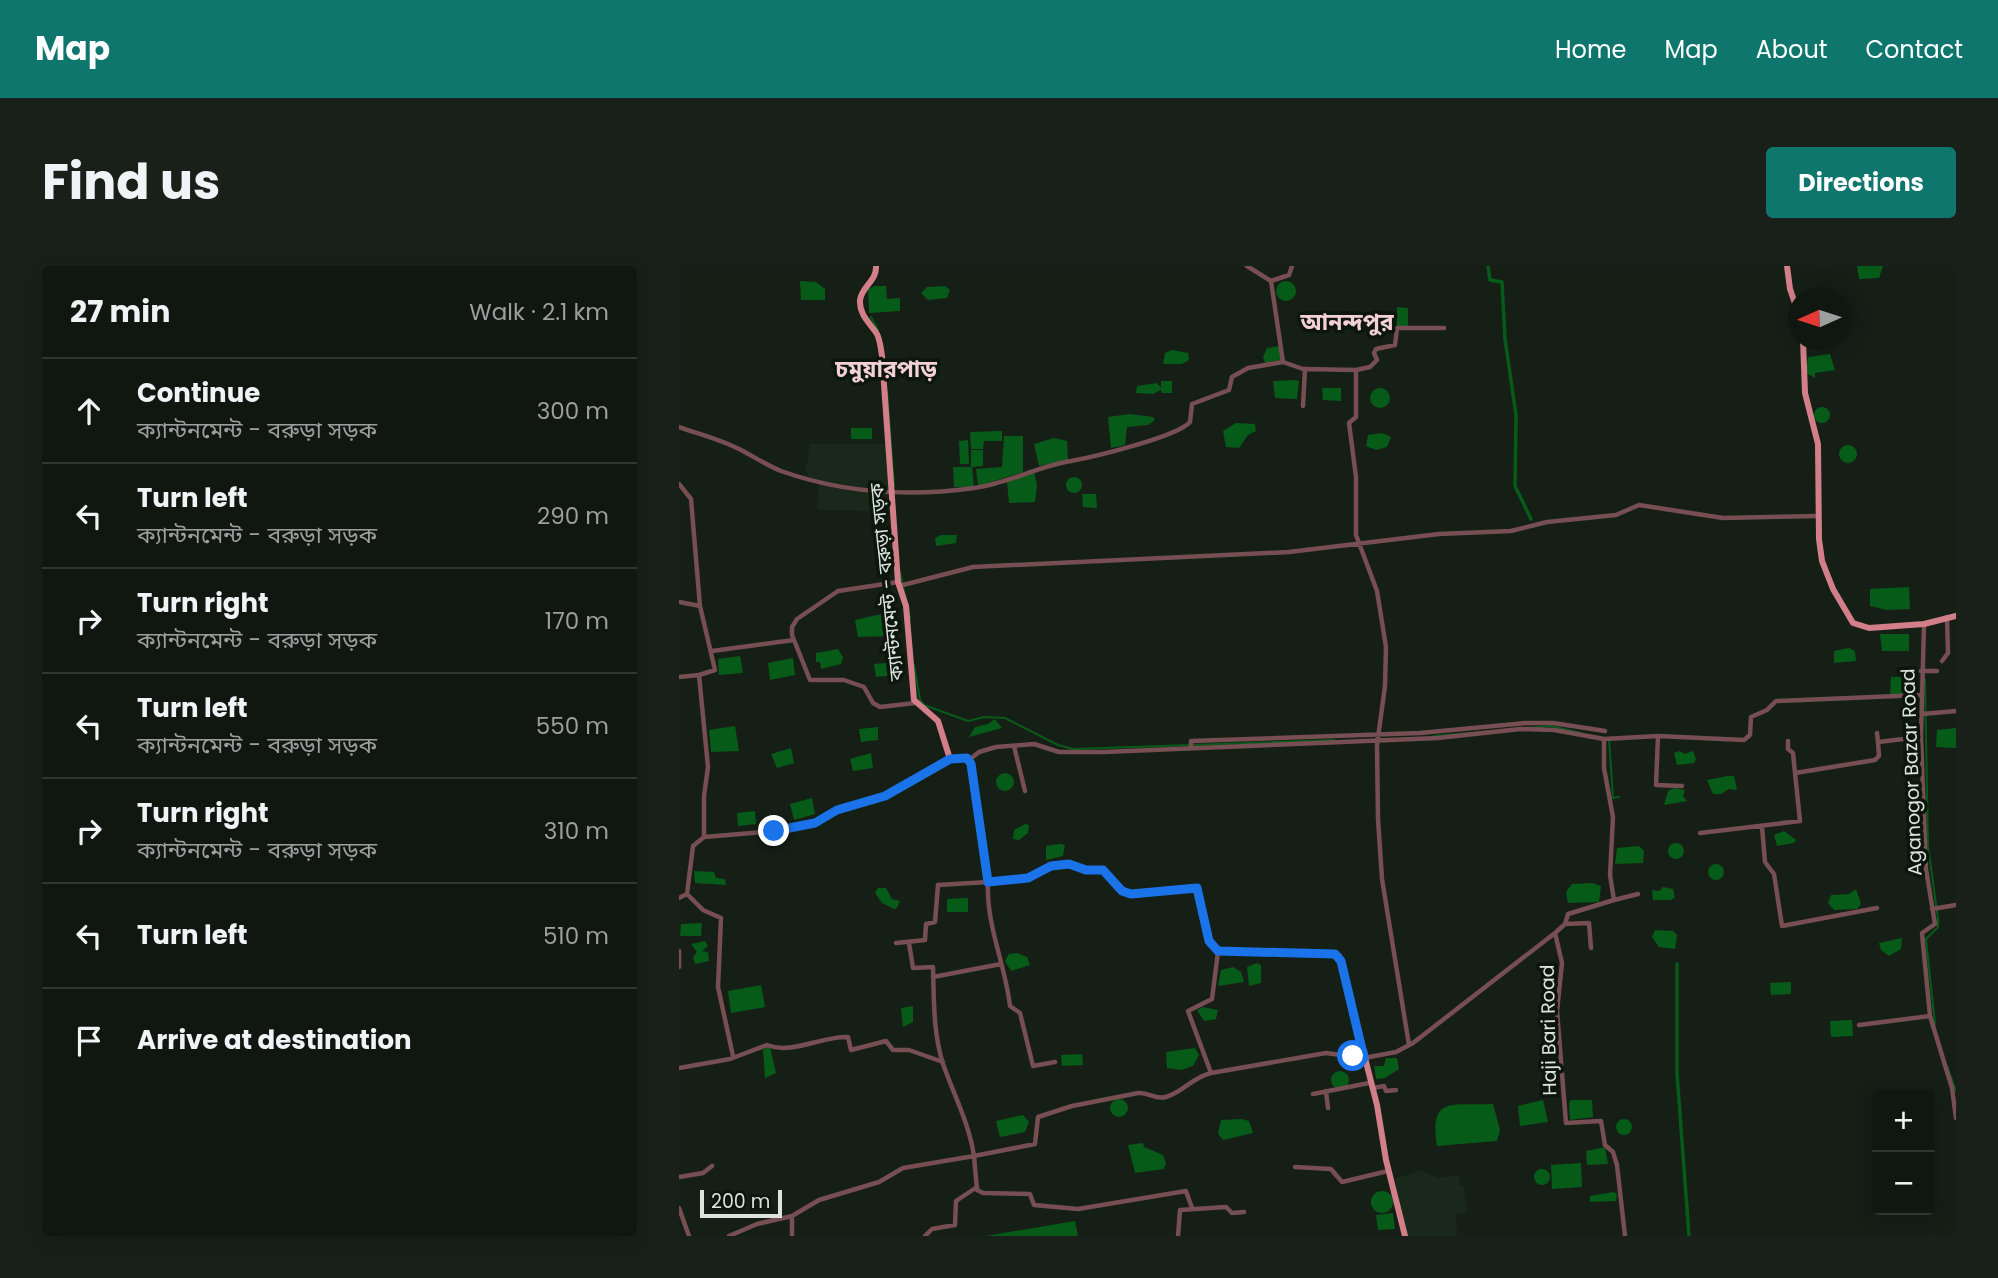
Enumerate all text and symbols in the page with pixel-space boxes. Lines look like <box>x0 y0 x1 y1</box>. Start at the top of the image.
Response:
text: Map <box>35 25 110 72</box>
text: Home <box>1555 33 1627 66</box>
text: Map <box>1665 33 1718 66</box>
text: About <box>1756 33 1827 66</box>
text: Contact <box>1865 33 1963 66</box>
button: Directions <box>1766 147 1956 218</box>
text: Find us <box>42 148 220 216</box>
north arrow <box>1788 287 1851 350</box>
text: 27 min <box>70 290 170 333</box>
text: Walk · 2.1 km <box>469 296 609 328</box>
district label: আনন্দপুর <box>1299 306 1395 338</box>
district label: চমুয়ারপাড় <box>834 353 937 385</box>
text: Continue <box>137 375 260 411</box>
icon: ahead <box>70 392 108 430</box>
text: 300 m <box>537 395 609 427</box>
text: ক্যান্টনমেন্ট - বরুড়া সড়ক <box>137 414 377 446</box>
text: Turn left <box>137 480 248 516</box>
street label: ক্যান্টনমেন্ট - বরুড়া সড়ক <box>863 481 910 683</box>
icon: left <box>70 497 108 535</box>
text: 290 m <box>537 500 609 532</box>
text: ক্যান্টনমেন্ট - বরুড়া সড়ক <box>137 519 377 551</box>
text: Turn right <box>137 585 269 621</box>
icon: right <box>70 602 108 640</box>
text: 170 m <box>545 605 609 637</box>
text: ক্যান্টনমেন্ট - বরুড়া সড়ক <box>137 624 377 656</box>
street label: Aganogor Bazar Road <box>1894 668 1929 876</box>
text: Turn left <box>137 690 248 726</box>
icon: left <box>70 707 108 745</box>
text: 550 m <box>536 710 609 742</box>
text: ক্যান্টনমেন্ট - বরুড়া সড়ক <box>137 729 377 761</box>
text: Turn right <box>137 795 269 831</box>
icon: right <box>70 812 108 850</box>
text: 310 m <box>544 815 609 847</box>
route end <box>758 815 789 846</box>
text: ক্যান্টনমেন্ট - বরুড়া সড়ক <box>137 834 377 866</box>
icon: left <box>70 917 108 955</box>
text: Turn left <box>137 917 248 953</box>
text: 510 m <box>543 920 609 952</box>
street label: Haji Bari Road <box>1534 964 1563 1096</box>
icon: arrive <box>70 1022 108 1060</box>
text: Arrive at destination <box>137 1022 412 1058</box>
route start <box>1337 1040 1368 1071</box>
map controls <box>1872 1089 1935 1215</box>
button: + <box>1872 1089 1935 1152</box>
button: − <box>1872 1152 1935 1215</box>
scale bar <box>700 1187 782 1219</box>
text: 200 m <box>711 1188 770 1215</box>

